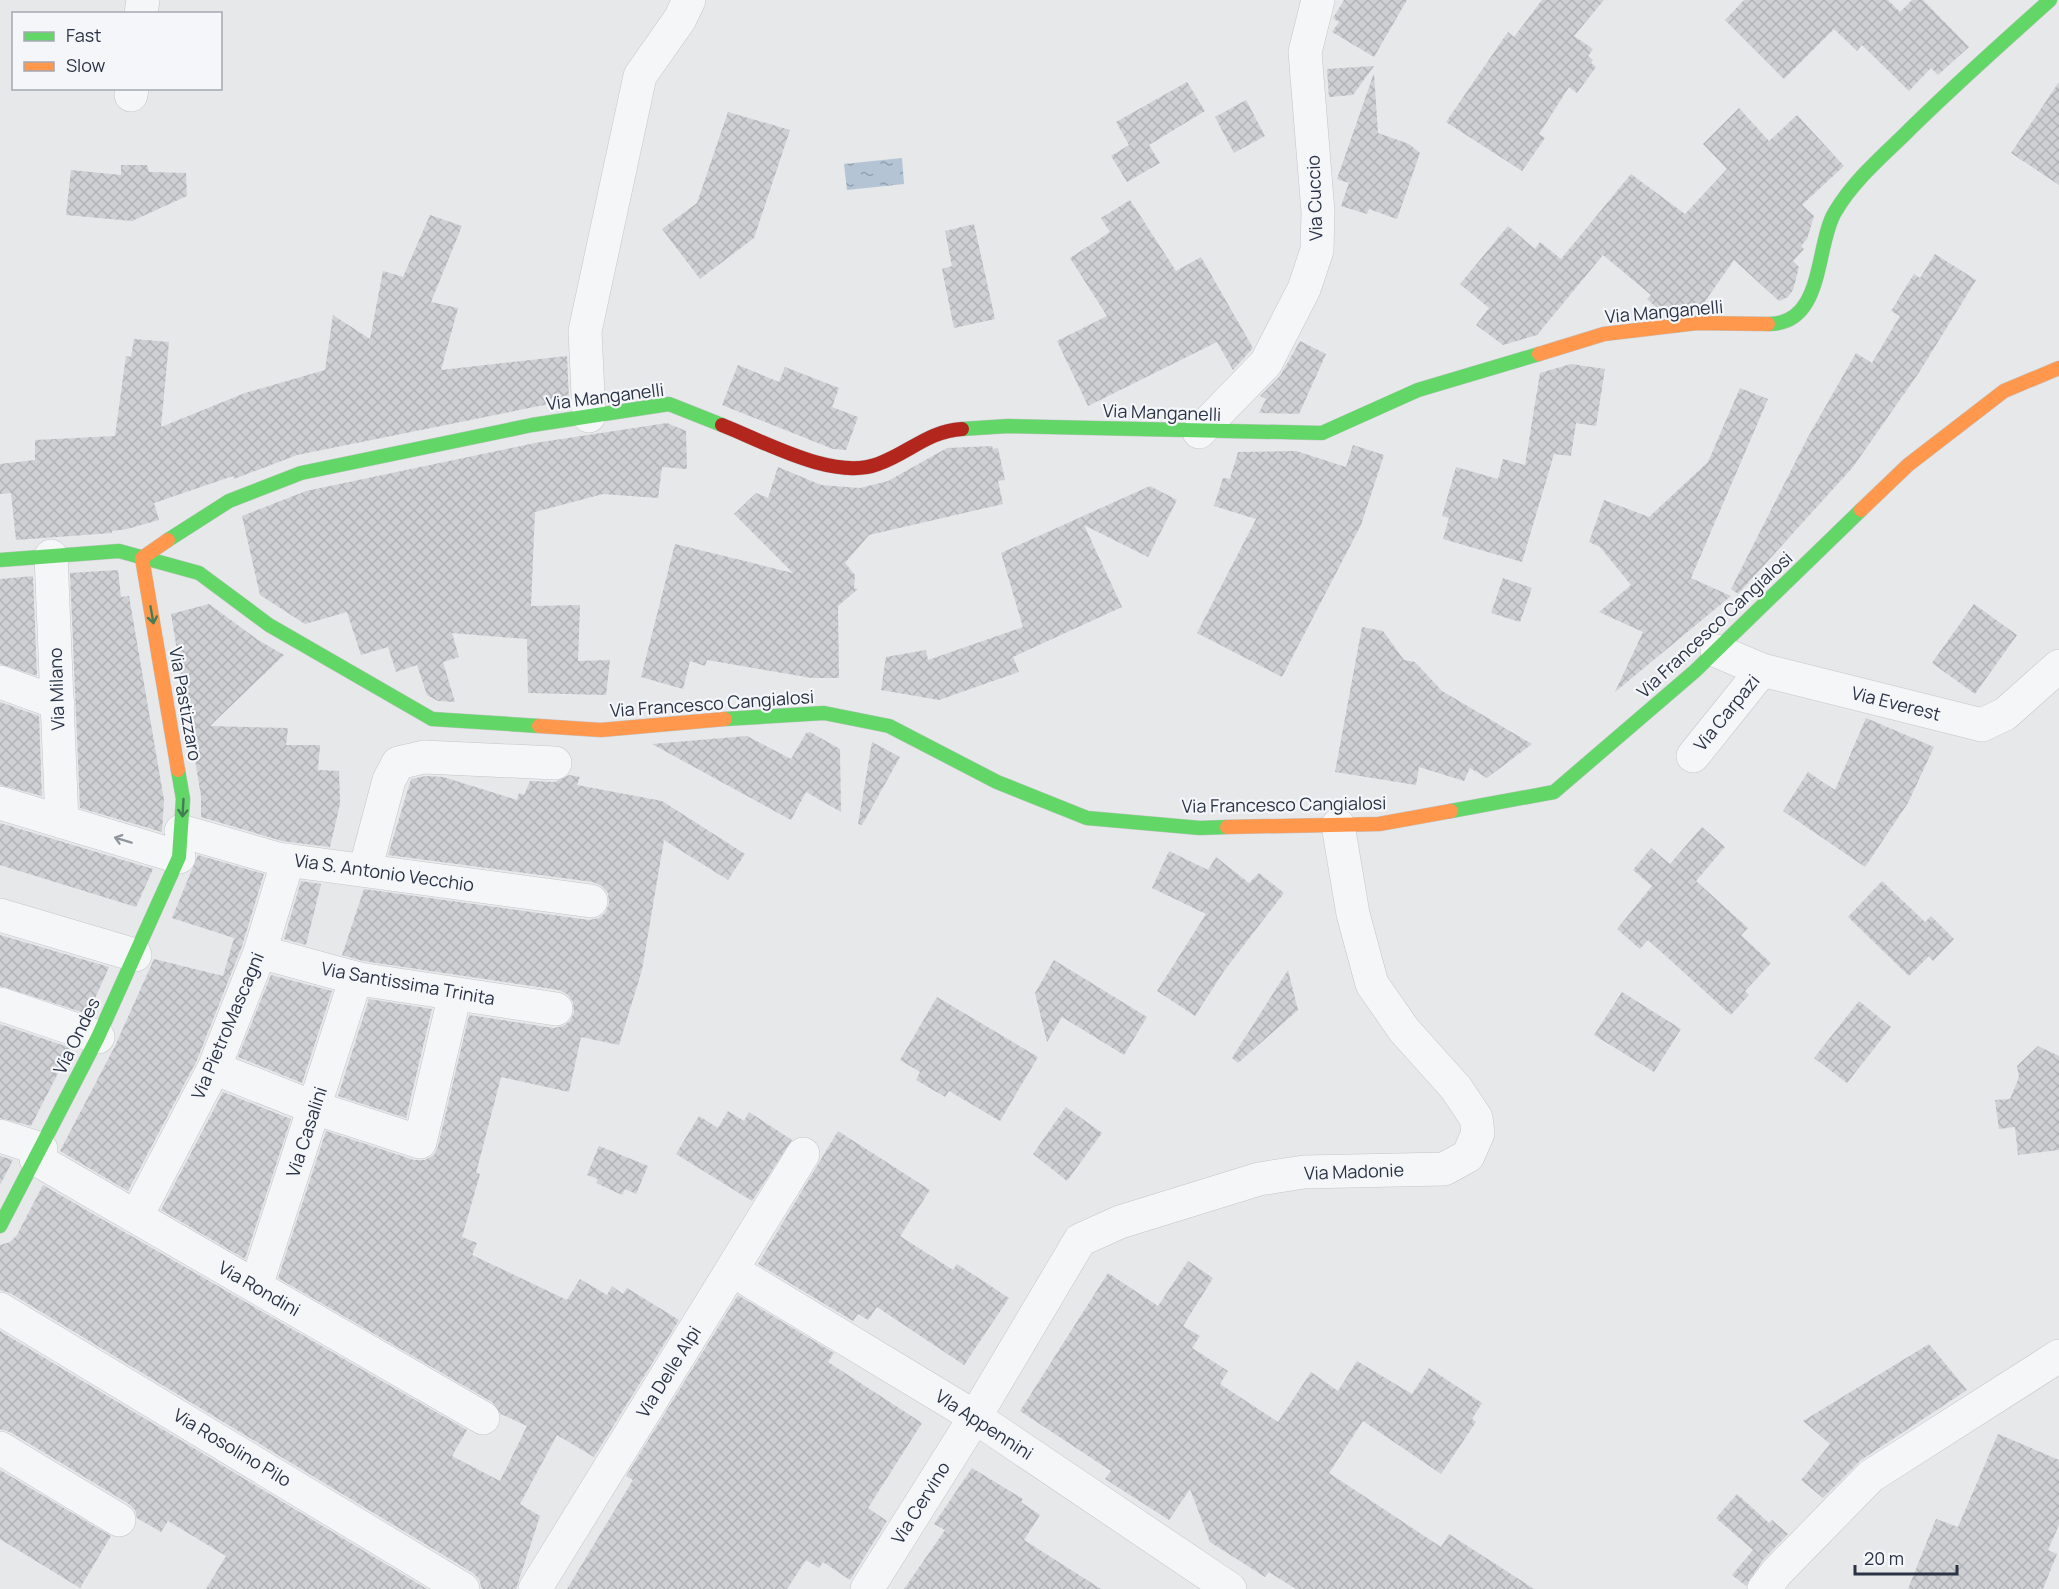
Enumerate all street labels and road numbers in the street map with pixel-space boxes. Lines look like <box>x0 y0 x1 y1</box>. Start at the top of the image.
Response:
street label: Via Cuccio <box>1301 155 1327 241</box>
street label: Via Manganelli <box>1604 294 1724 328</box>
street label: Via Manganelli <box>545 377 665 415</box>
street label: Via Manganelli <box>1102 398 1222 426</box>
street label: Via Francesco Cangialosi <box>1631 546 1797 703</box>
street label: Via Pastizzaro <box>164 645 208 763</box>
street label: Via Milano <box>43 647 69 731</box>
street label: Via Carpazi <box>1688 669 1765 756</box>
street label: Via Everest <box>1849 680 1943 726</box>
street label: Via Francesco Cangialosi <box>609 684 815 722</box>
street label: Via Francesco Cangialosi <box>1181 790 1386 818</box>
street label: Via S. Antonio Vecchio <box>293 848 476 897</box>
street label: Via PietroMascagni <box>185 948 269 1103</box>
street label: Via Santissima Trinita <box>319 956 497 1010</box>
street label: Via Ondes <box>47 993 105 1078</box>
street label: Via Casalini <box>280 1083 332 1180</box>
street label: Via Madonie <box>1303 1157 1404 1185</box>
street label: Via Rondini <box>214 1255 305 1321</box>
street label: Via Delle Alpi <box>630 1321 706 1422</box>
street label: VIa Appennini <box>931 1384 1038 1465</box>
street label: Via Rosolino Pilo <box>169 1402 296 1492</box>
street label: Via Cervino <box>885 1457 955 1548</box>

